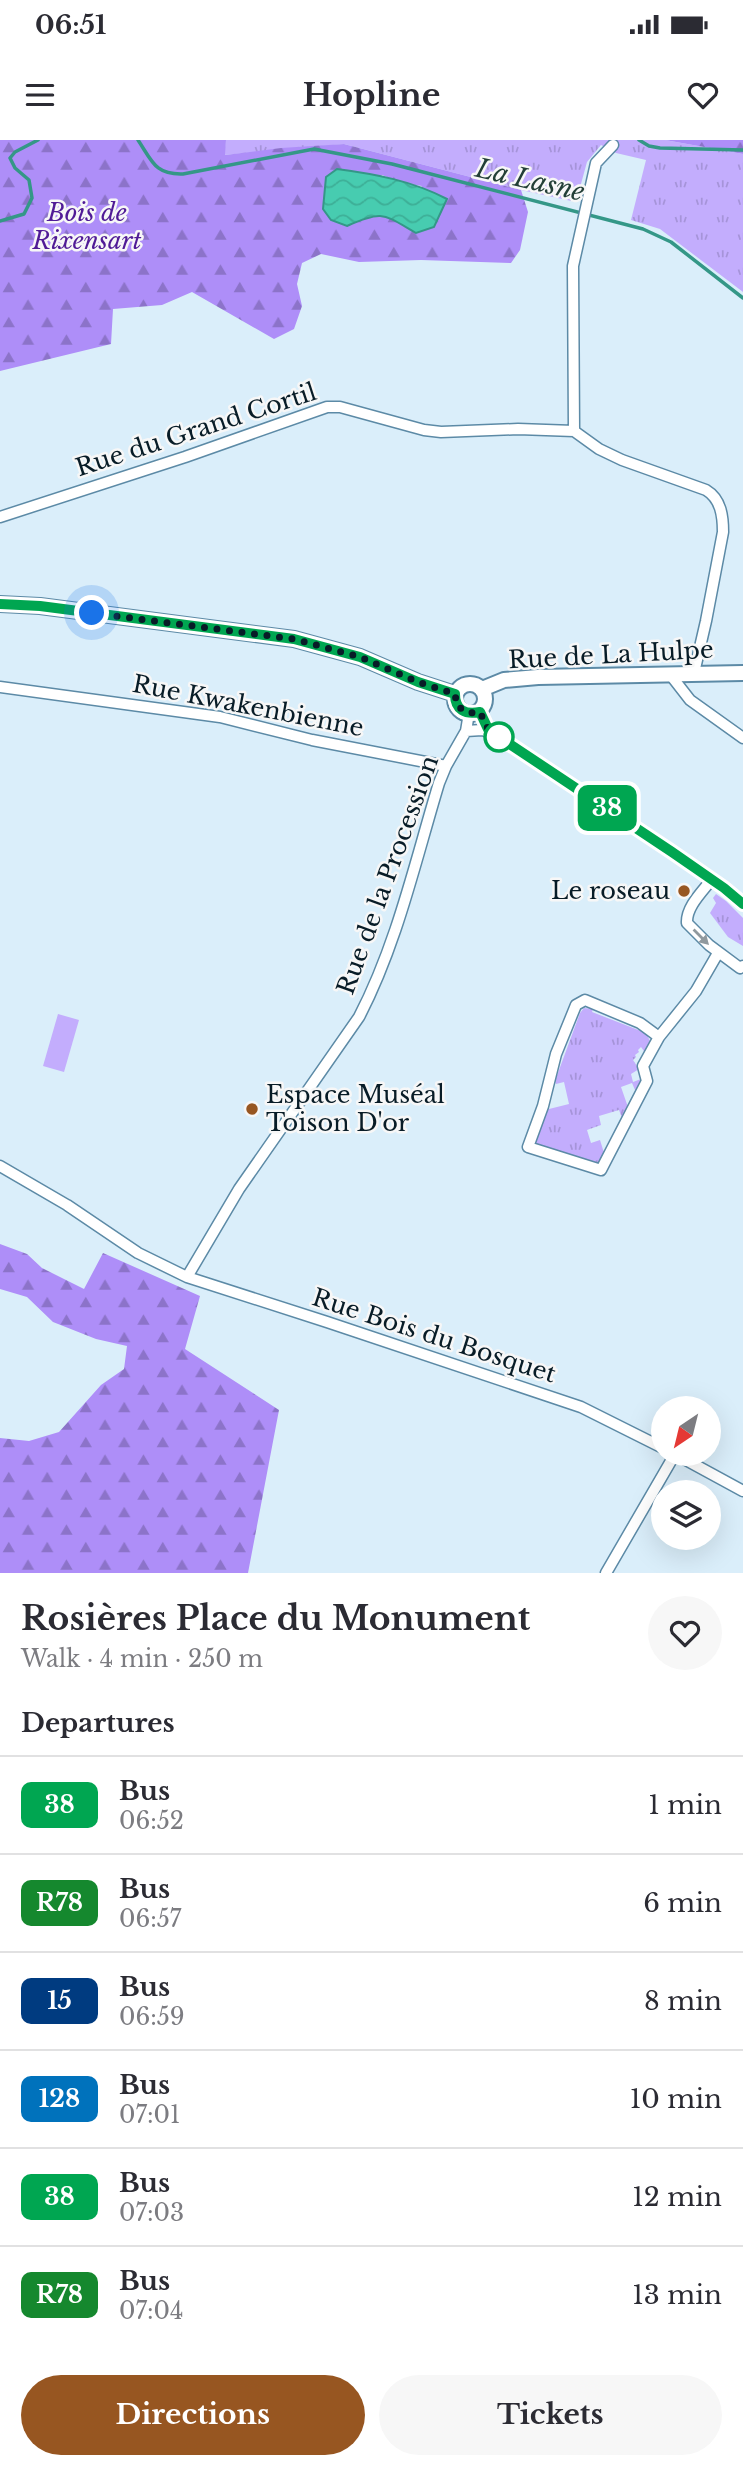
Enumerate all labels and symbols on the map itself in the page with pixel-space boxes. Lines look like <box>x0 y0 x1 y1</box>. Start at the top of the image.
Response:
water label: La Lasne <box>472 152 588 208</box>
park label: Bois de Rixensart <box>32 198 142 255</box>
street label: Rue du Grand Cortil <box>72 377 320 482</box>
your location <box>74 595 109 630</box>
street label: Rue de La Hulpe <box>508 635 714 674</box>
street label: Rue Kwakenbienne <box>130 669 366 742</box>
unlabelled marker <box>484 722 514 752</box>
street label: Rue de la Procession <box>331 751 444 998</box>
line badge: 38 <box>576 785 638 831</box>
place label: Le roseau <box>551 876 670 905</box>
marker: Le roseau <box>676 883 692 899</box>
one-way arrow <box>692 929 709 945</box>
place label: Espace Muséal Toison D'or <box>266 1080 445 1137</box>
marker: Espace Muséal Toison D'or <box>244 1101 260 1117</box>
street label: Rue Bois du Bosquet <box>309 1282 560 1389</box>
north arrow <box>651 1396 721 1466</box>

